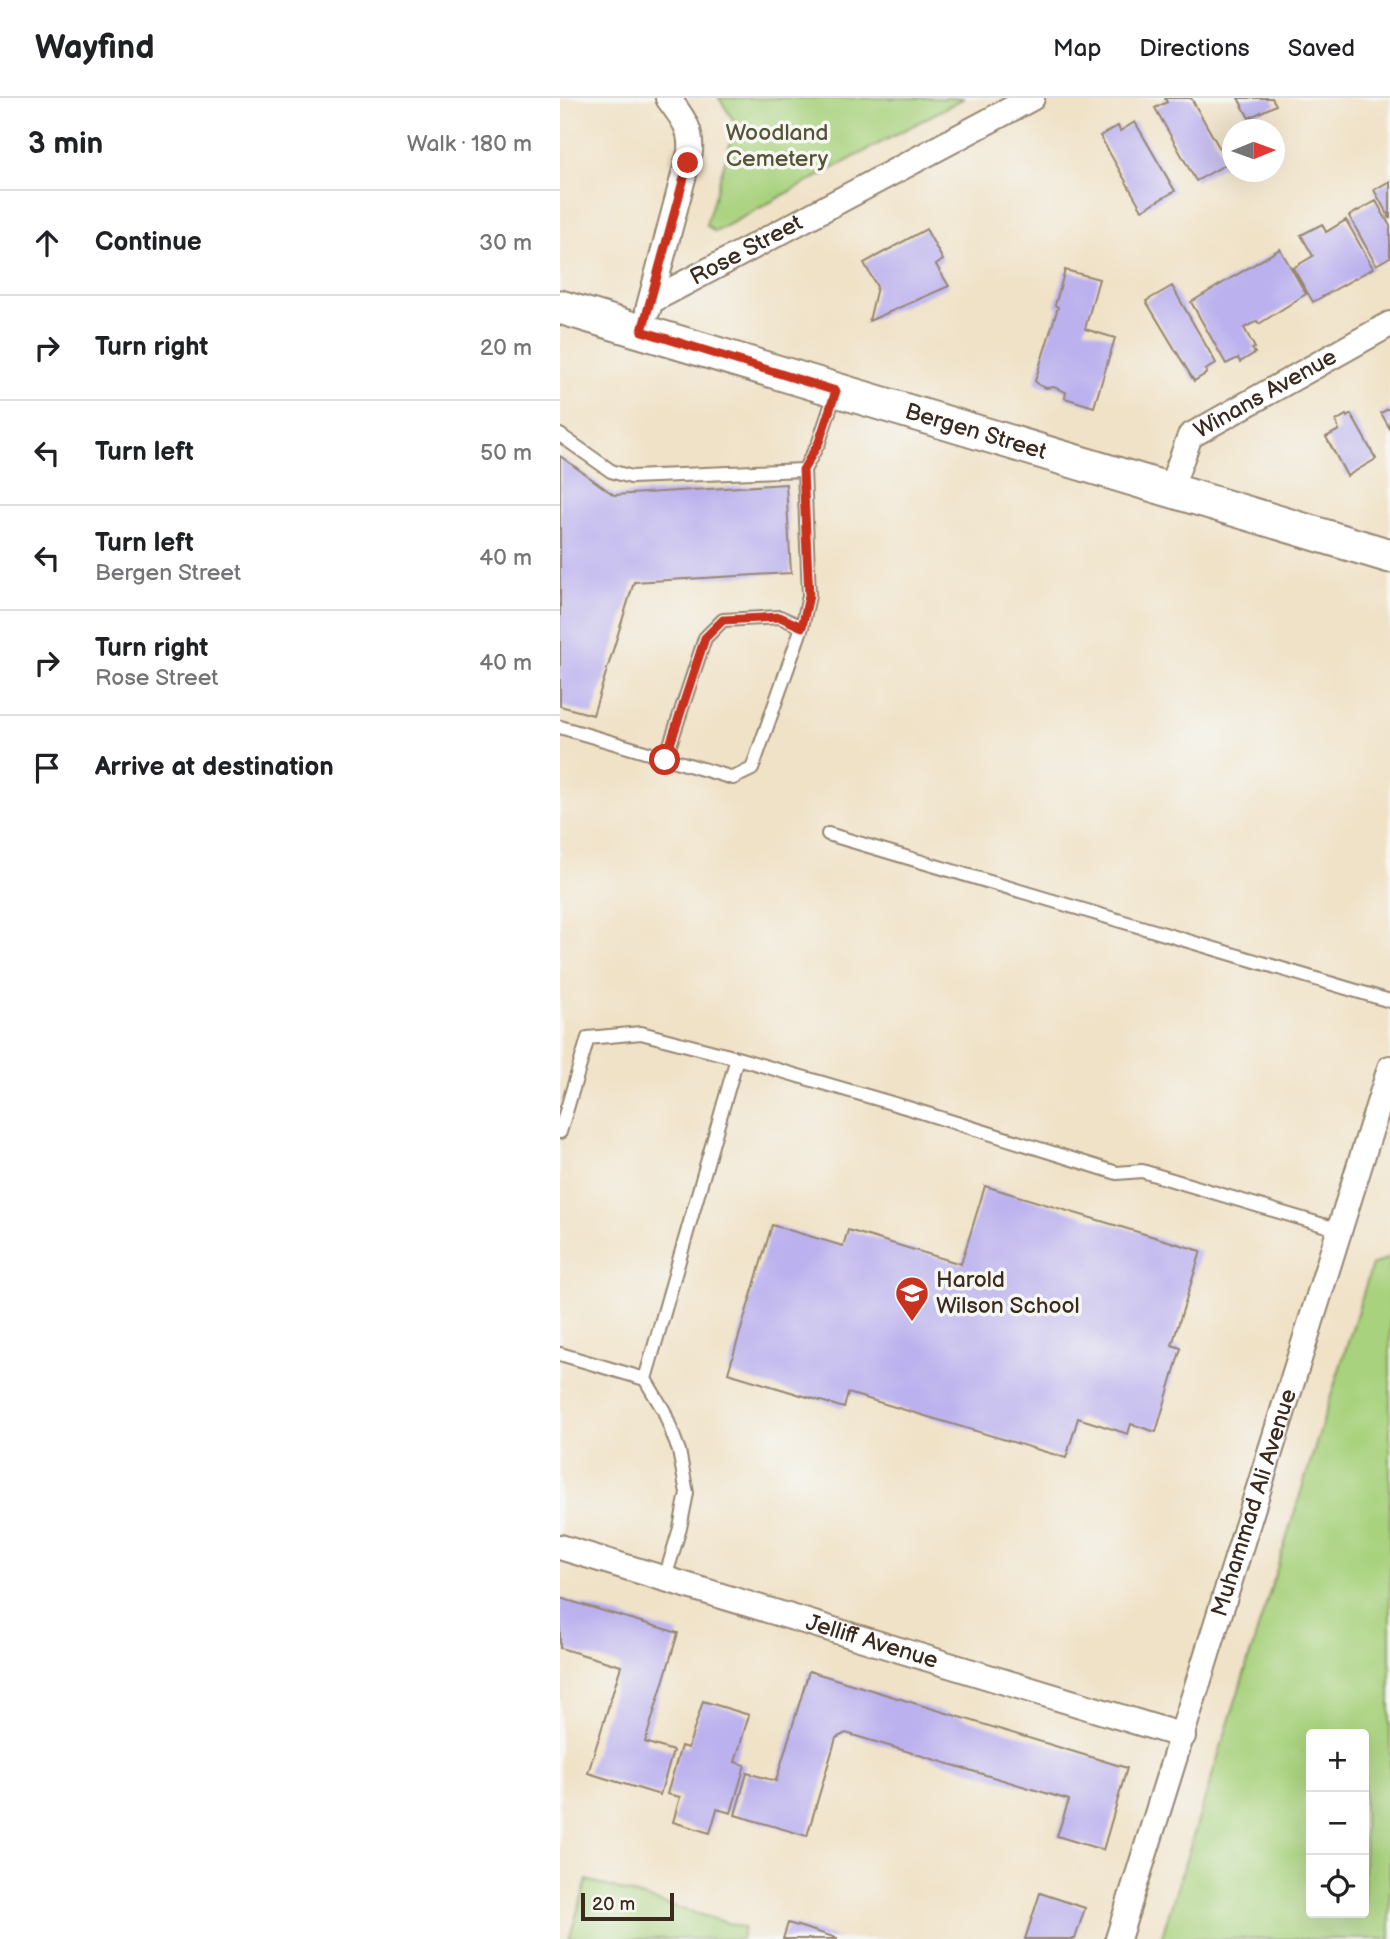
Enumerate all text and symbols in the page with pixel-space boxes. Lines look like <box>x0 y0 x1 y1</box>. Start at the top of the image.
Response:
text: Wayfind <box>35 28 154 68</box>
text: Map <box>1053 34 1101 63</box>
text: Directions <box>1139 34 1250 63</box>
text: Saved <box>1288 34 1355 63</box>
park label: Woodland Cemetery <box>725 119 829 173</box>
north arrow <box>1222 119 1285 182</box>
text: 3 min <box>28 126 103 162</box>
text: Walk · 180 m <box>407 130 532 158</box>
route end <box>672 147 703 178</box>
street label: Rose Street <box>685 209 807 292</box>
icon: ahead <box>28 224 66 262</box>
text: Continue <box>95 227 202 258</box>
text: 30 m <box>479 229 532 257</box>
icon: right <box>28 329 66 367</box>
text: Turn right <box>95 332 208 363</box>
text: 20 m <box>480 334 532 362</box>
street label: Winans Avenue <box>1189 343 1342 445</box>
street label: Bergen Street <box>902 397 1050 466</box>
icon: left <box>28 434 66 472</box>
text: Turn left <box>95 437 194 468</box>
text: 50 m <box>480 439 532 467</box>
text: Turn left <box>95 528 194 559</box>
icon: left <box>28 539 66 577</box>
text: 40 m <box>479 544 532 572</box>
text: Bergen Street <box>95 559 241 587</box>
text: Turn right <box>95 633 208 664</box>
icon: right <box>28 644 66 682</box>
text: 40 m <box>479 649 532 677</box>
text: Rose Street <box>95 664 218 692</box>
route start <box>649 744 680 775</box>
icon: arrive <box>28 749 66 787</box>
text: Arrive at destination <box>95 752 334 783</box>
place label: Harold Wilson School <box>936 1266 1080 1320</box>
school or university icon: Harold Wilson School <box>893 1274 931 1323</box>
street label: Muhammad Ali Avenue <box>1206 1386 1303 1620</box>
street label: Jelliff Avenue <box>802 1608 941 1675</box>
map controls <box>1306 1729 1369 1918</box>
button: + <box>1306 1729 1369 1792</box>
button: − <box>1306 1792 1369 1855</box>
button: locate <box>1306 1855 1369 1918</box>
scale bar <box>581 1890 674 1922</box>
text: 20 m <box>592 1893 635 1916</box>

